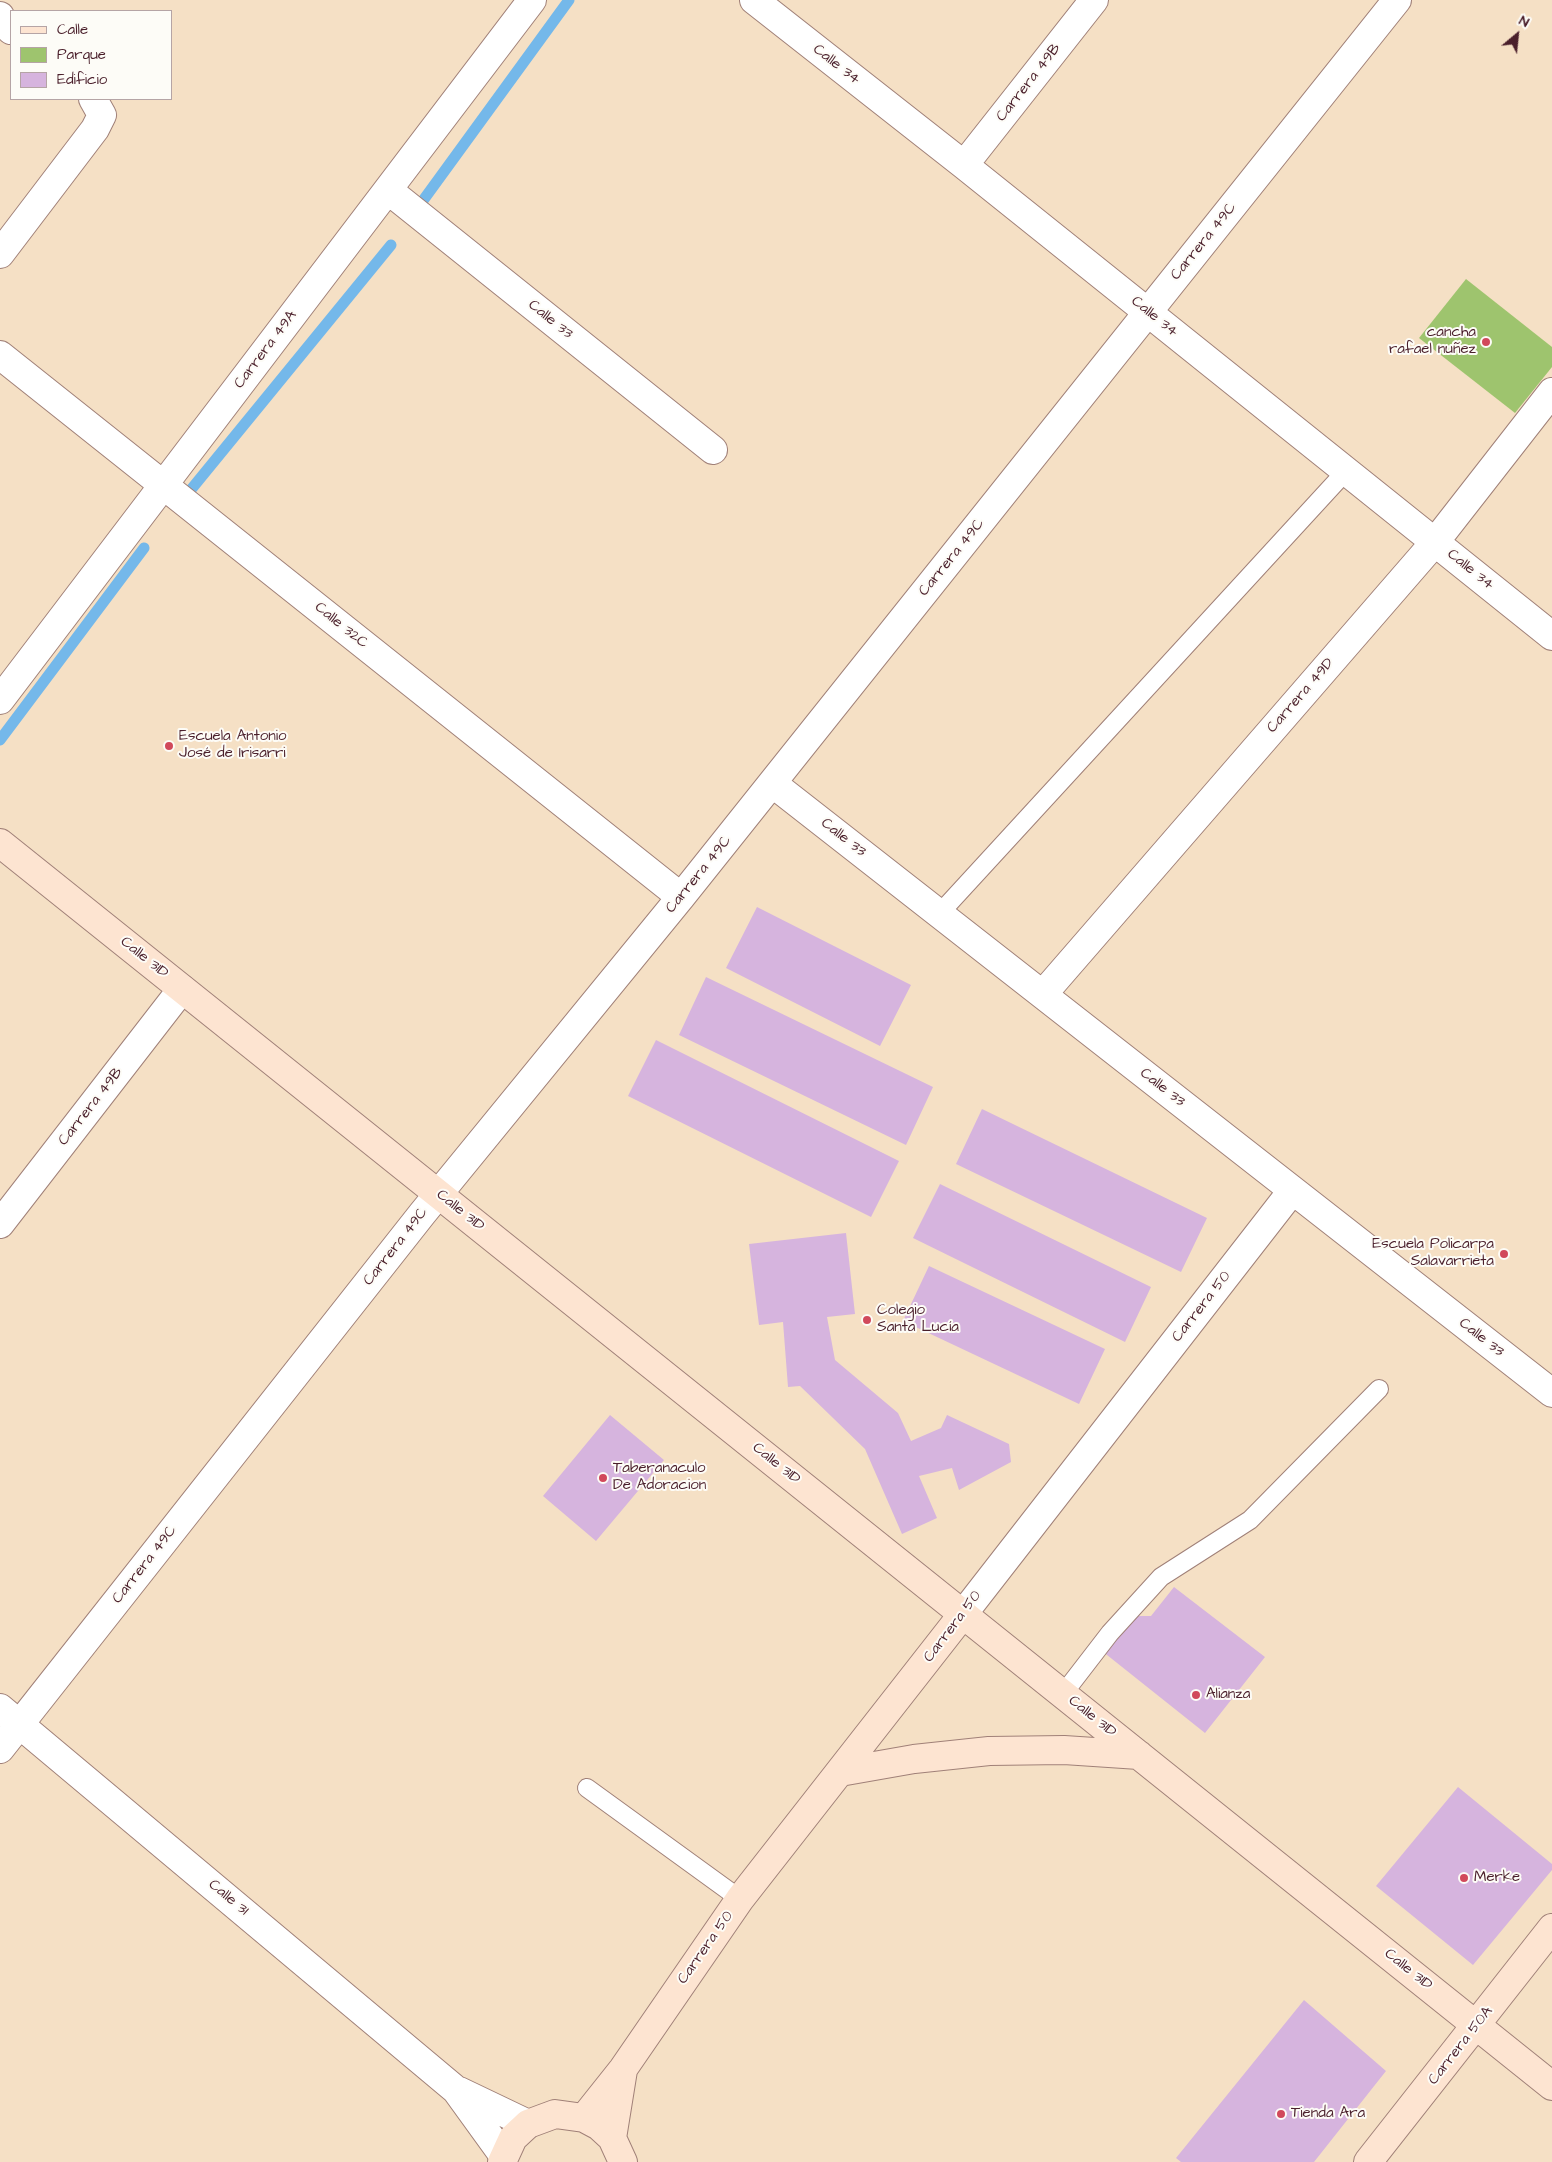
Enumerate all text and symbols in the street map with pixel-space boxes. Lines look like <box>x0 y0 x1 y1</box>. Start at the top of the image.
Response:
legend <box>10 10 172 100</box>
north arrow <box>1492 10 1542 60</box>
text: N <box>1515 11 1533 33</box>
text: Calle <box>57 19 88 40</box>
street label: Carrera 49B <box>993 40 1065 126</box>
street label: Calle 34 <box>809 41 863 89</box>
text: Parque <box>57 44 106 65</box>
text: Edificio <box>57 69 107 90</box>
street label: Carrera 49C <box>1167 200 1241 284</box>
street label: Calle 34 <box>1127 293 1181 341</box>
street label: Calle 33 <box>524 297 576 343</box>
street label: Carrera 49A <box>231 307 301 393</box>
place label: cancha rafael nuñez <box>1389 324 1476 359</box>
marker: cancha rafael nuñez <box>1480 336 1492 348</box>
street label: Carrera 49C <box>915 516 989 600</box>
street label: Calle 34 <box>1443 546 1497 594</box>
street label: Calle 32C <box>310 599 372 653</box>
street label: Carrera 49D <box>1264 655 1338 737</box>
place label: Escuela Antonio José de Irisarri <box>179 728 286 763</box>
marker: Escuela Antonio José de Irisarri <box>163 740 175 752</box>
street label: Calle 33 <box>817 815 869 861</box>
street label: Carrera 49C <box>662 833 736 917</box>
street label: Calle 31D <box>116 933 172 983</box>
street label: Carrera 49B <box>55 1064 127 1150</box>
street label: Calle 33 <box>1136 1065 1188 1111</box>
street label: Calle 31D <box>432 1186 488 1236</box>
street label: Carrera 49C <box>360 1204 432 1290</box>
place label: Escuela Policarpa Salavarrieta <box>1372 1236 1494 1271</box>
marker: Escuela Policarpa Salavarrieta <box>1498 1248 1510 1260</box>
street label: Carrera 50 <box>1169 1268 1235 1346</box>
place label: Colegio Santa Lucía <box>877 1302 959 1337</box>
marker: Colegio Santa Lucía <box>861 1314 873 1326</box>
street label: Calle 33 <box>1455 1315 1507 1361</box>
street label: Calle 31D <box>748 1439 804 1489</box>
place label: Taberanaculo De Adoracion <box>613 1460 706 1495</box>
marker: Taberanaculo De Adoracion <box>597 1472 609 1484</box>
street label: Carrera 49C <box>109 1522 181 1608</box>
street label: Carrera 50 <box>920 1588 986 1666</box>
place label: Alianza <box>1206 1686 1250 1704</box>
marker: Alianza <box>1190 1689 1202 1701</box>
street label: Calle 31D <box>1064 1692 1120 1742</box>
place label: Merke <box>1474 1869 1520 1887</box>
marker: Merke <box>1458 1872 1470 1884</box>
street label: Calle 31 <box>204 1876 252 1920</box>
street label: Carrera 50 <box>674 1908 738 1988</box>
street label: Calle 31D <box>1380 1945 1436 1995</box>
street label: Carrera 50A <box>1425 2003 1497 2089</box>
place label: Tienda Ara <box>1291 2105 1365 2123</box>
marker: Tienda Ara <box>1275 2108 1287 2120</box>

